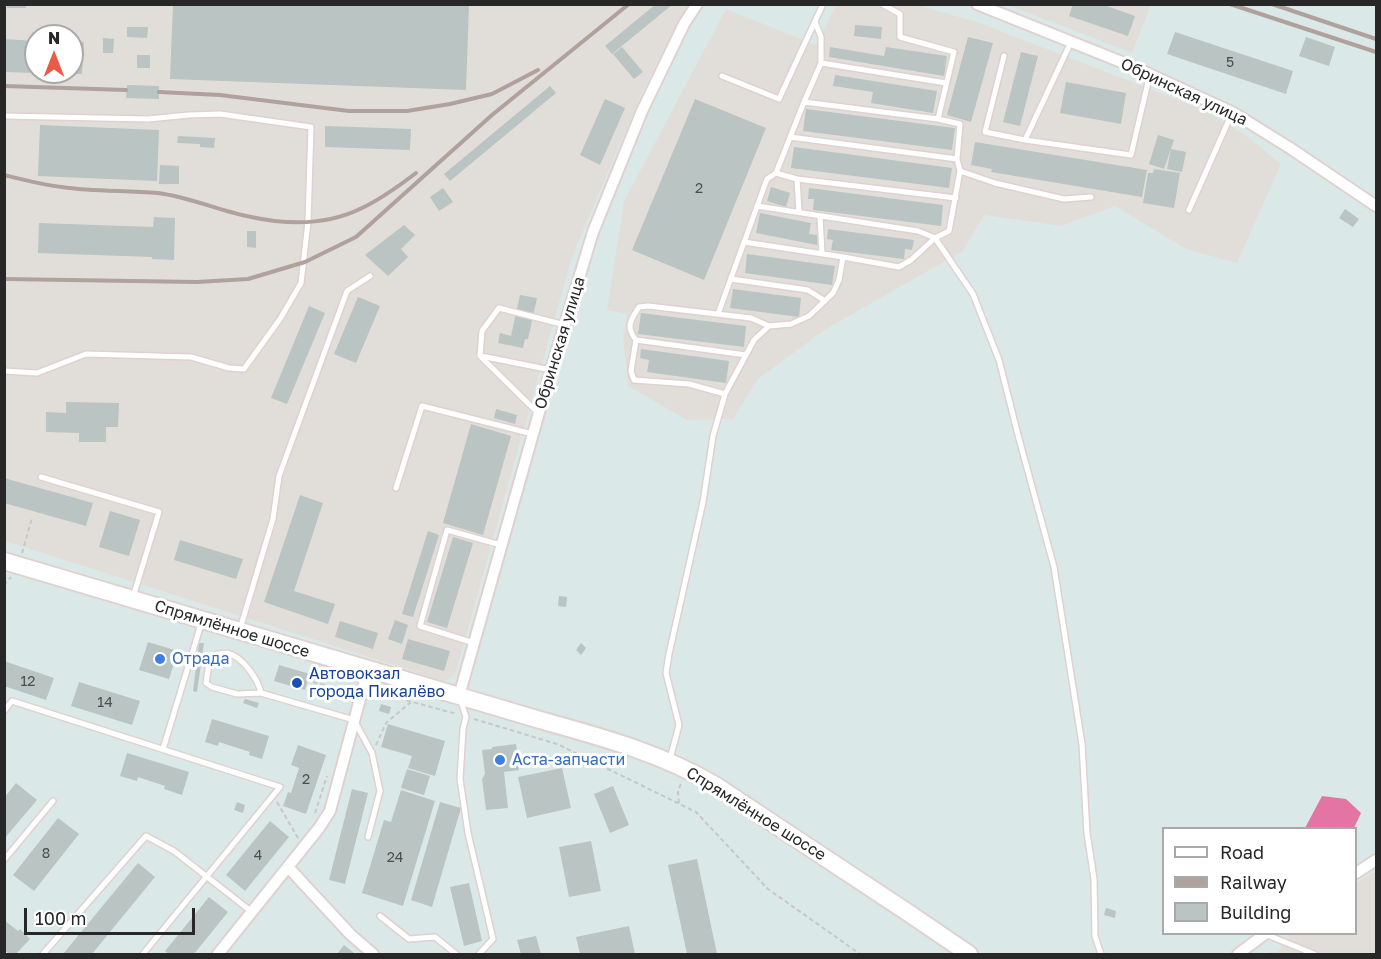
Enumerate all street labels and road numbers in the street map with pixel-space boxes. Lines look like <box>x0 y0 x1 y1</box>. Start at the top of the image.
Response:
street label: Обринская улица <box>1118 54 1250 130</box>
street label: Обринская улица <box>531 274 589 412</box>
street label: Спрямлённое шоссе <box>152 596 312 662</box>
street label: Спрямлённое шоссе <box>683 763 829 865</box>

